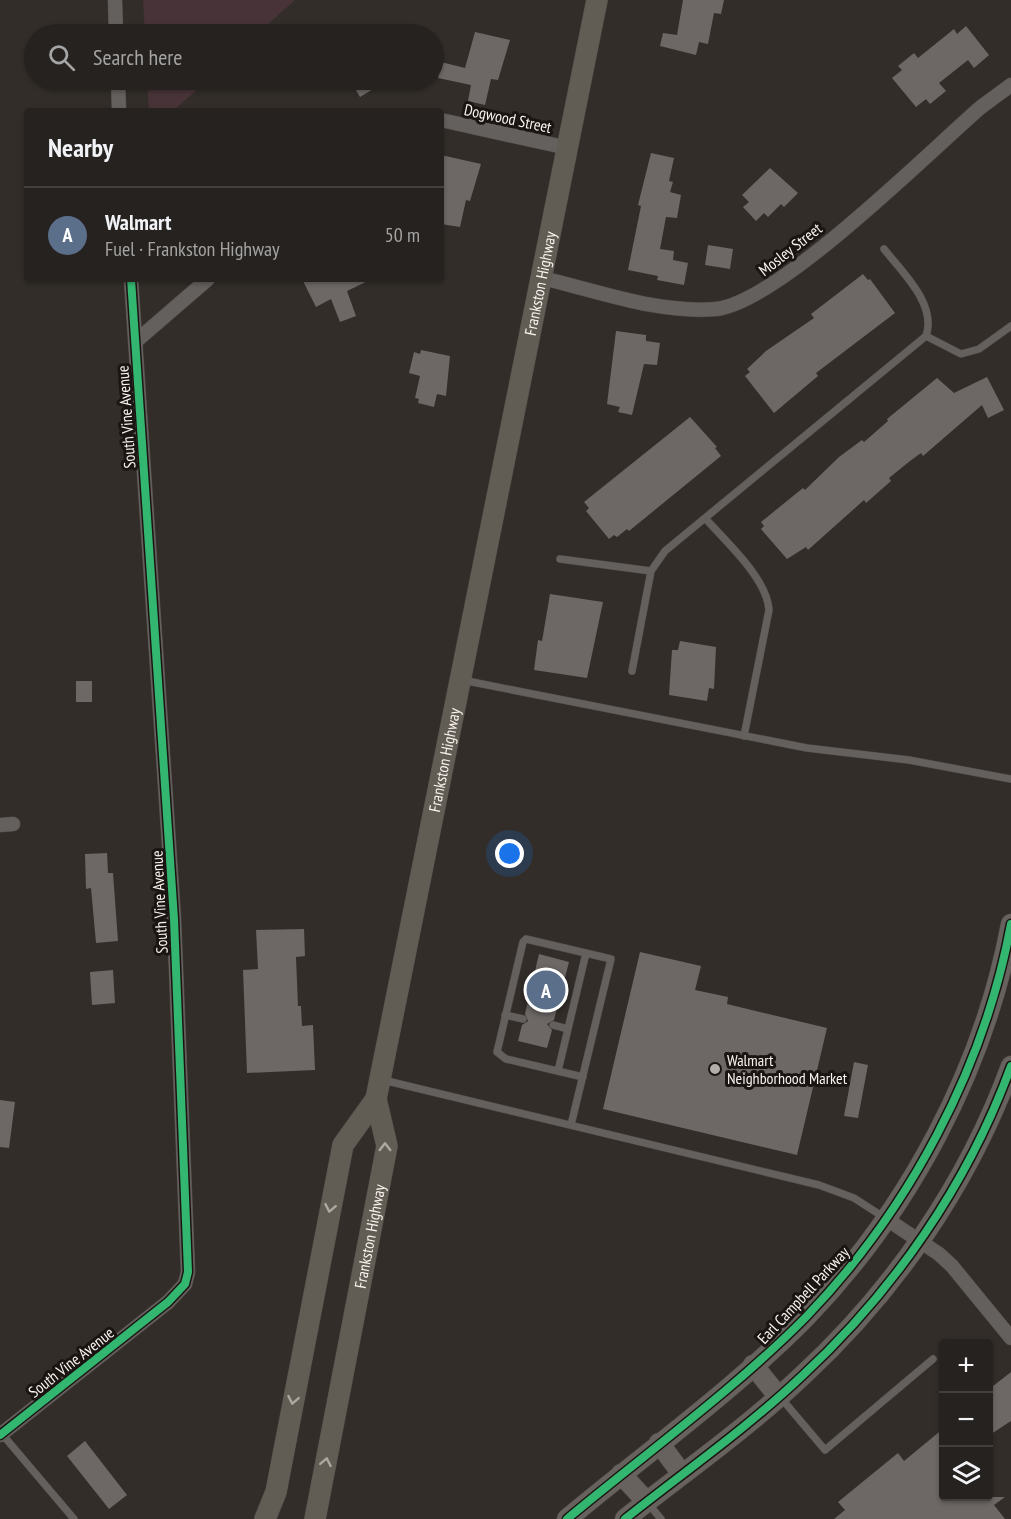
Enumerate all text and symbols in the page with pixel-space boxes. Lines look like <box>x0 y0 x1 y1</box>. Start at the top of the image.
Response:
search box <box>24 24 444 90</box>
icon: search <box>45 41 78 74</box>
text: Search here <box>93 43 182 71</box>
street label: Dogwood Street <box>462 99 554 137</box>
text: Nearby <box>48 131 113 164</box>
text: Walmart <box>105 208 171 236</box>
street label: Mosley Street <box>754 218 826 280</box>
text: A <box>62 222 73 248</box>
text: 50 m <box>385 222 420 248</box>
street label: Frankston Highway <box>520 230 560 337</box>
text: Fuel · Frankston Highway <box>105 236 279 262</box>
street label: South Vine Avenue <box>112 365 140 469</box>
street label: Frankston Highway <box>424 706 464 814</box>
your location <box>495 839 524 868</box>
street label: South Vine Avenue <box>146 850 172 954</box>
pin: A <box>526 968 566 1012</box>
place label: Walmart Neighborhood Market <box>727 1050 848 1088</box>
marker: Walmart Neighborhood Market <box>708 1062 722 1076</box>
one-way arrow <box>379 1142 391 1151</box>
street label: Frankston Highway <box>350 1182 389 1290</box>
one-way arrow <box>324 1203 337 1213</box>
street label: Earl Campbell Parkway <box>753 1242 853 1348</box>
street label: South Vine Avenue <box>24 1322 118 1402</box>
map controls <box>939 1339 993 1501</box>
button: + <box>939 1339 993 1393</box>
button: − <box>939 1393 993 1447</box>
one-way arrow <box>287 1394 300 1404</box>
button: layers <box>939 1447 993 1501</box>
one-way arrow <box>319 1457 332 1467</box>

